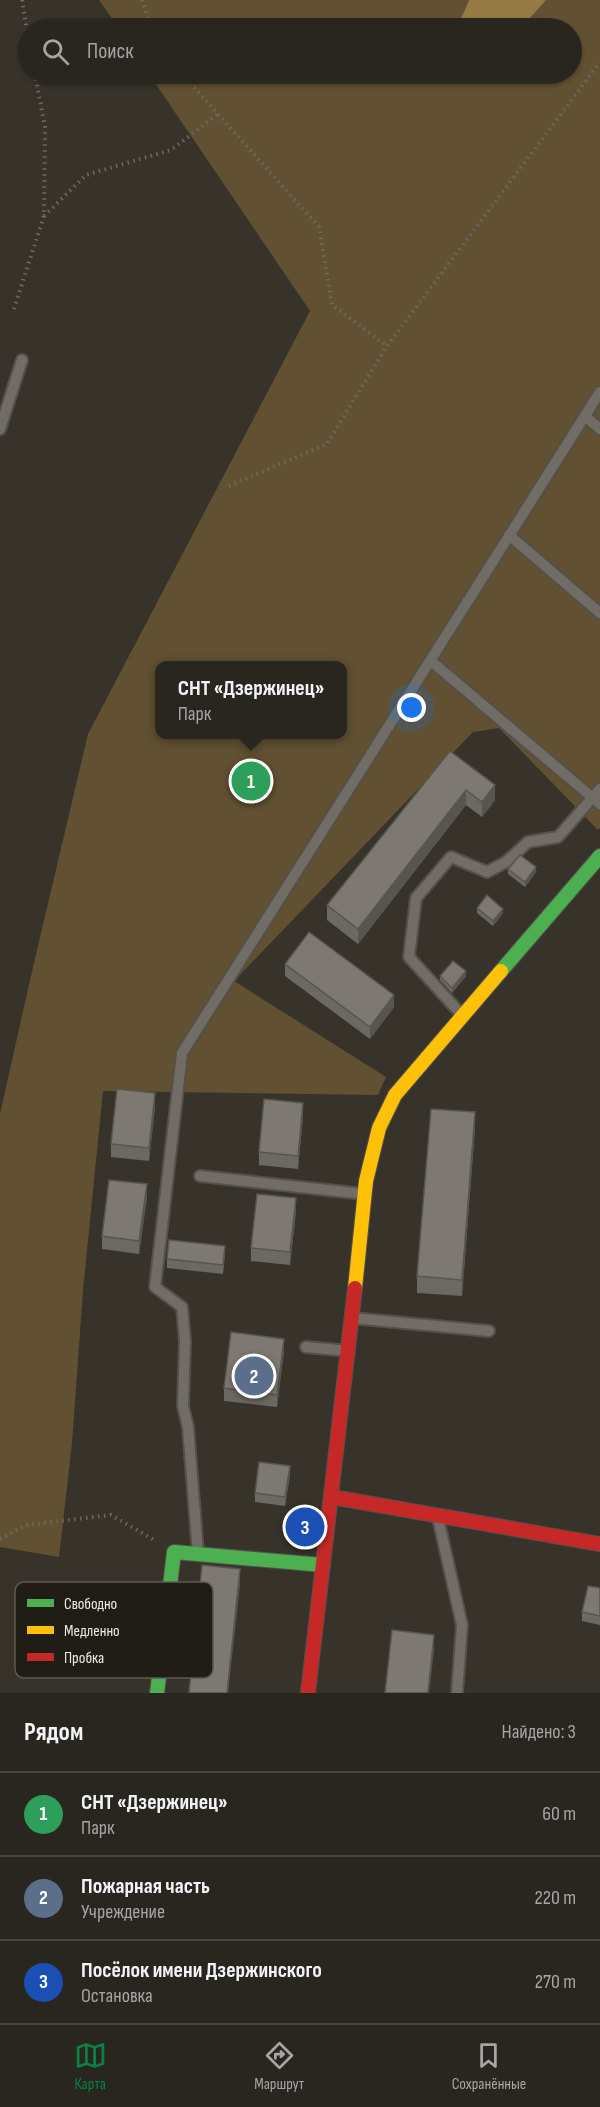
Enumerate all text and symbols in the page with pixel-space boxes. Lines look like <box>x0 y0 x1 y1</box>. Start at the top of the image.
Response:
search box <box>18 18 582 84</box>
icon: search <box>39 35 72 68</box>
text: Поиск <box>87 38 133 65</box>
popup <box>155 661 347 739</box>
text: СНТ «Дзержинец» <box>178 675 324 702</box>
your location <box>397 693 426 722</box>
text: Парк <box>178 702 211 726</box>
pin: 1 <box>232 758 270 804</box>
pin: 2 <box>234 1354 274 1398</box>
pin: 3 <box>286 1504 324 1550</box>
legend <box>15 1582 213 1678</box>
text: Свободно <box>64 1595 117 1614</box>
text: Медленно <box>64 1622 120 1641</box>
text: Пробка <box>64 1649 104 1668</box>
text: Рядом <box>24 1717 83 1748</box>
text: Найдено: 3 <box>502 1720 576 1744</box>
text: СНТ «Дзержинец» <box>81 1789 228 1816</box>
text: 1 <box>40 1802 47 1826</box>
text: 60 m <box>542 1802 576 1826</box>
text: Парк <box>81 1816 115 1840</box>
text: Пожарная часть <box>81 1873 210 1900</box>
text: 2 <box>39 1886 48 1910</box>
text: 220 m <box>535 1886 576 1910</box>
text: Учреждение <box>81 1900 165 1924</box>
text: Посёлок имени Дзержинского <box>81 1957 322 1984</box>
text: 3 <box>39 1970 48 1994</box>
text: 270 m <box>535 1970 576 1994</box>
text: Остановка <box>81 1984 153 2008</box>
tab: Карта <box>74 2039 107 2094</box>
tab: Маршрут <box>254 2039 304 2094</box>
tab: Сохранённые <box>452 2039 526 2094</box>

